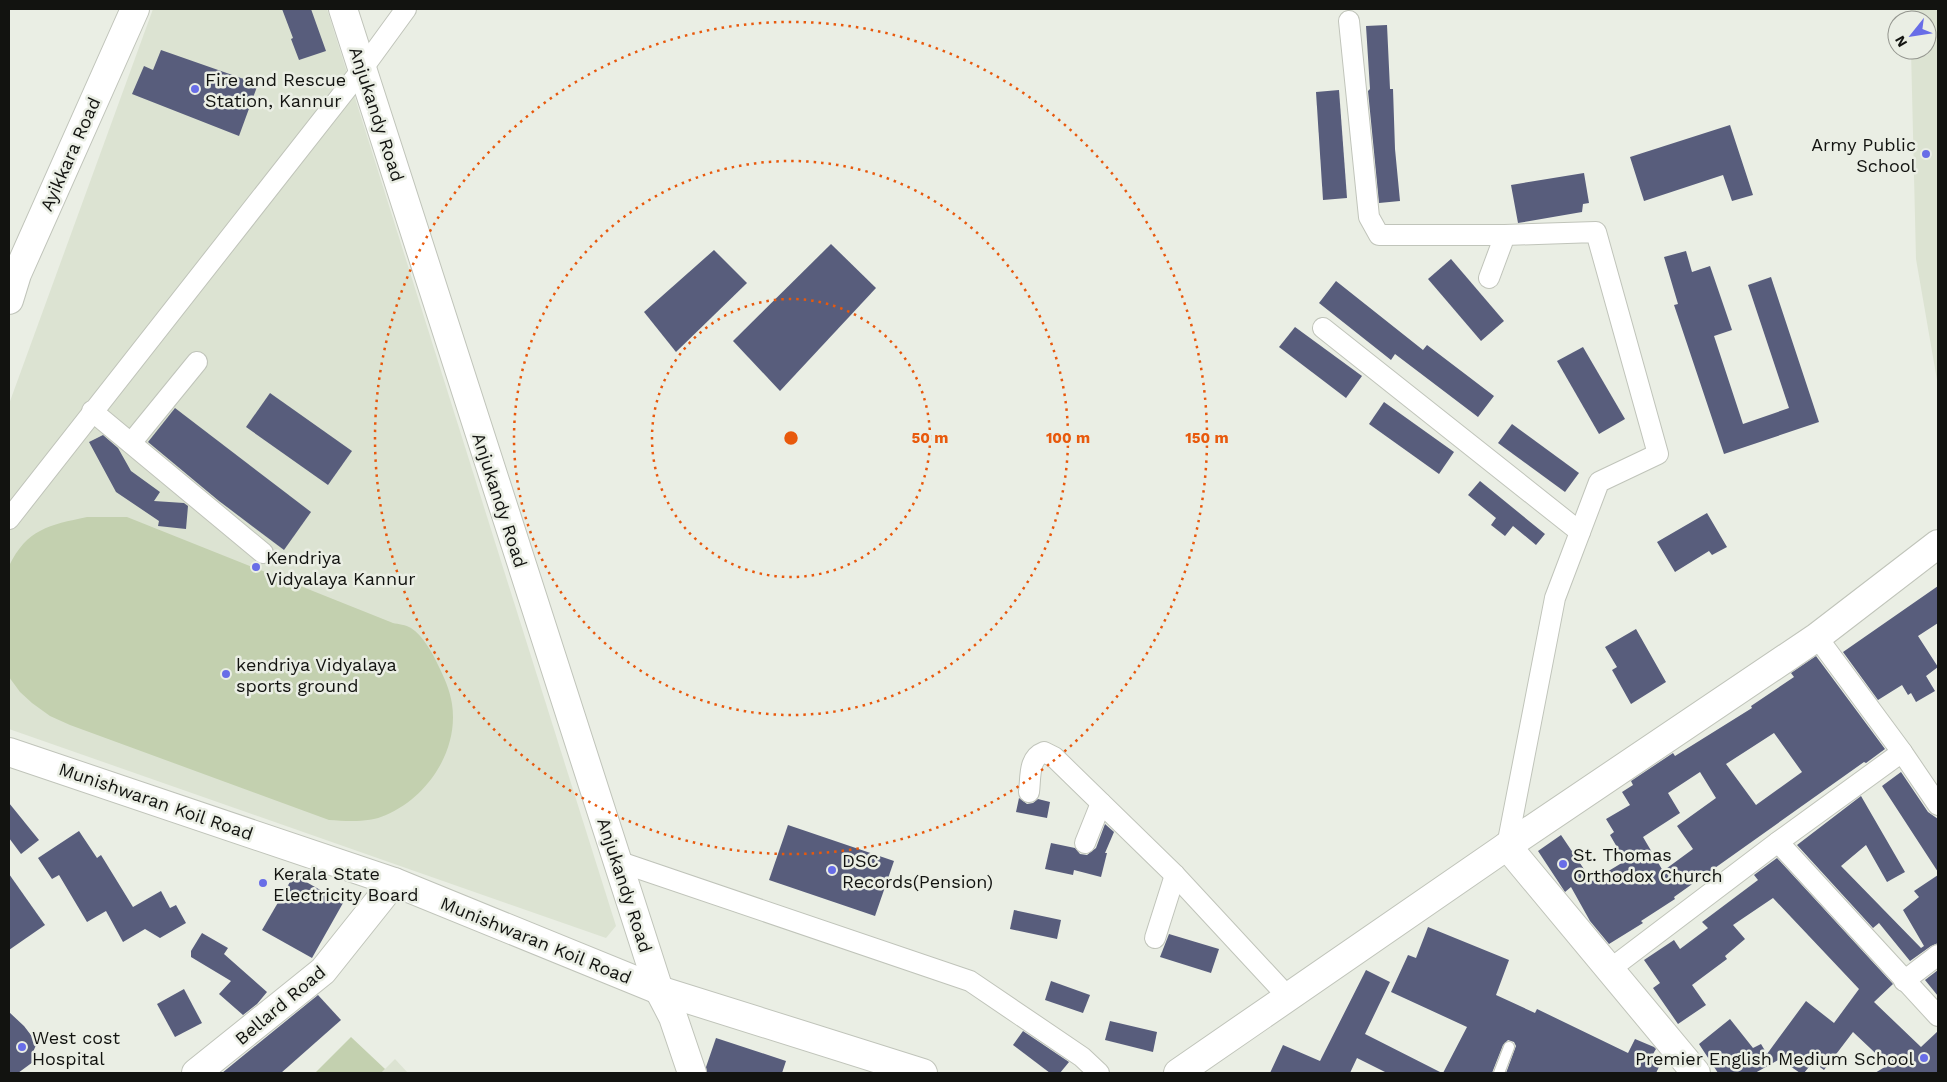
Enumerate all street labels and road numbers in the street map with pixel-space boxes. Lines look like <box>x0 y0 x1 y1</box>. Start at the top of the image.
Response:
street label: Anjukandy Road <box>345 44 409 184</box>
street label: Ayikkara Road <box>36 94 104 214</box>
street label: Anjukandy Road <box>468 430 532 570</box>
street label: Munishwaran Koil Road <box>56 758 256 844</box>
street label: Anjukandy Road <box>593 815 657 955</box>
street label: Munishwaran Koil Road <box>438 892 634 988</box>
street label: Bellard Road <box>230 961 330 1049</box>

